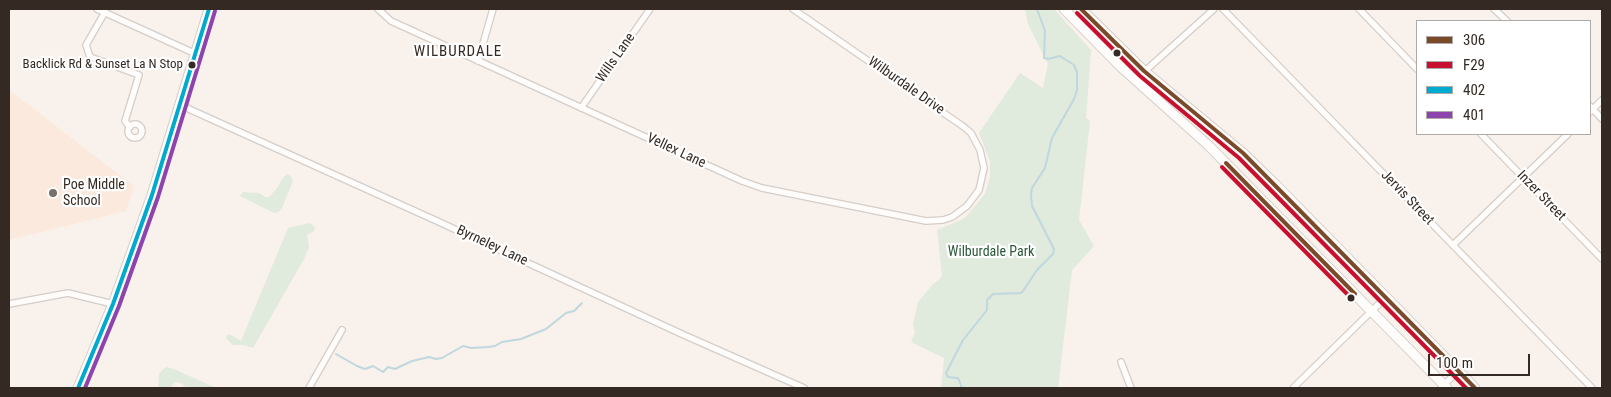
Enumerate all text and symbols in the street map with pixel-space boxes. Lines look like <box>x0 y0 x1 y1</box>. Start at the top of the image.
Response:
legend <box>1416 20 1591 135</box>
street label: Wills Lane <box>593 30 639 86</box>
text: 306 <box>1463 31 1485 49</box>
district label: WILBURDALE <box>412 43 504 61</box>
unlabelled marker <box>1112 48 1122 58</box>
street label: Wilburdale Drive <box>865 53 947 119</box>
text: F29 <box>1463 56 1485 74</box>
place label: Backlick Rd & Sunset La N Stop <box>23 57 183 73</box>
marker: Backlick Rd & Sunset La N Stop <box>187 60 197 70</box>
text: 402 <box>1463 81 1485 99</box>
text: 401 <box>1463 106 1485 124</box>
street label: Vellex Lane <box>644 130 708 172</box>
street label: Jervis Street <box>1377 167 1437 229</box>
street label: Inzer Street <box>1513 167 1569 225</box>
place label: Poe Middle School <box>63 177 125 210</box>
marker: Poe Middle School <box>47 187 59 199</box>
street label: Byrneley Lane <box>454 222 530 270</box>
park label: Wilburdale Park <box>948 244 1034 260</box>
unlabelled marker <box>1346 293 1356 303</box>
scale bar <box>1431 344 1534 376</box>
text: 100 m <box>1436 354 1473 372</box>

